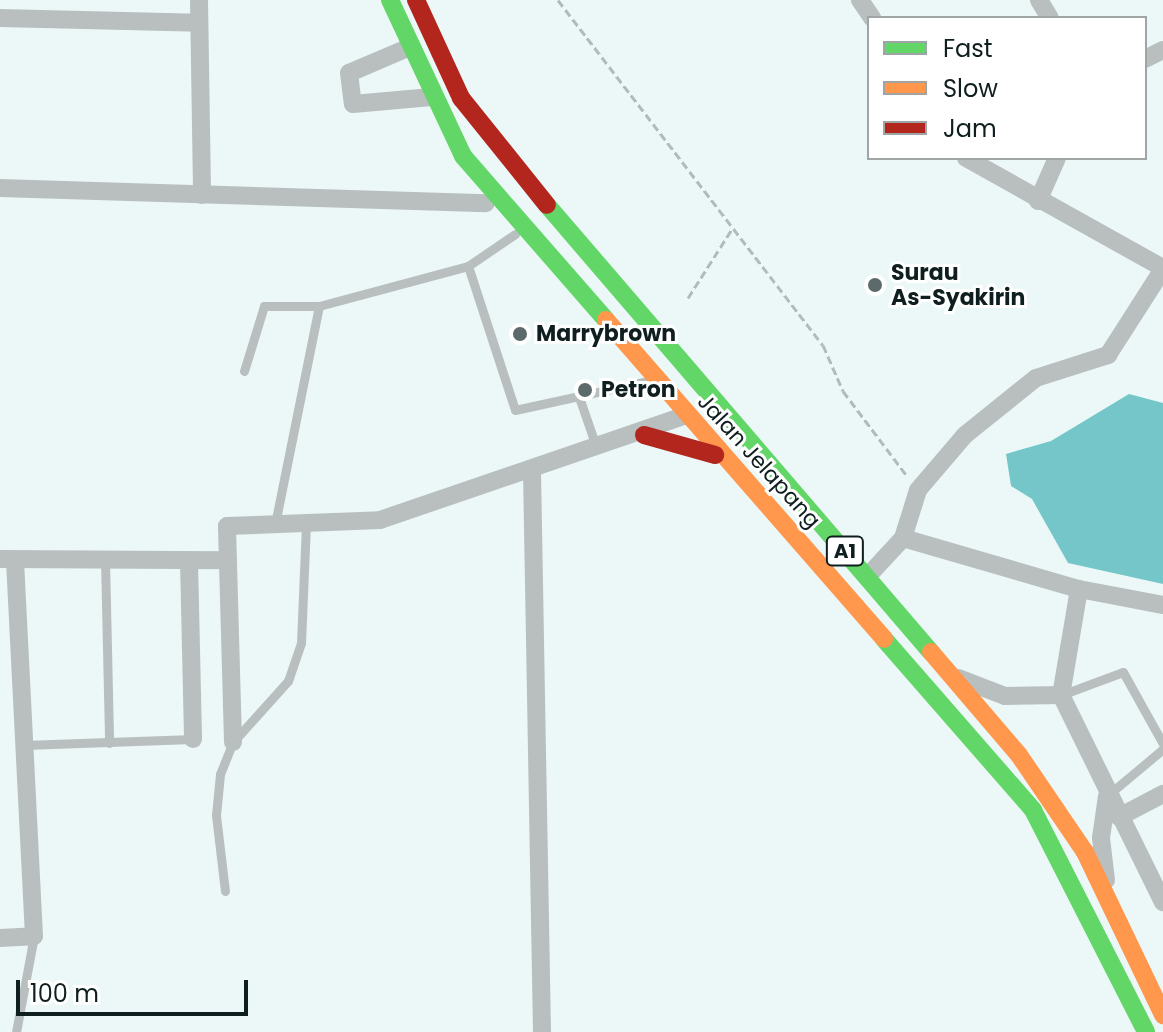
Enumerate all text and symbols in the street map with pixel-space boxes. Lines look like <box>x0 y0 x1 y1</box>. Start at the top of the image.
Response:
legend <box>867 16 1147 160</box>
text: Fast <box>943 32 993 65</box>
text: Slow <box>943 72 998 105</box>
text: Jam <box>943 112 997 145</box>
place label: Surau As-Syakirin <box>891 259 1025 310</box>
marker: Surau As-Syakirin <box>866 276 884 294</box>
place label: Marrybrown <box>536 321 676 347</box>
marker: Marrybrown <box>511 325 529 343</box>
place label: Petron <box>601 377 675 403</box>
marker: Petron <box>576 381 594 399</box>
street label: Jalan Jelapang <box>692 389 826 533</box>
road number: A1 <box>825 535 865 567</box>
scale bar <box>20 964 252 1014</box>
text: 100 m <box>30 977 99 1010</box>

